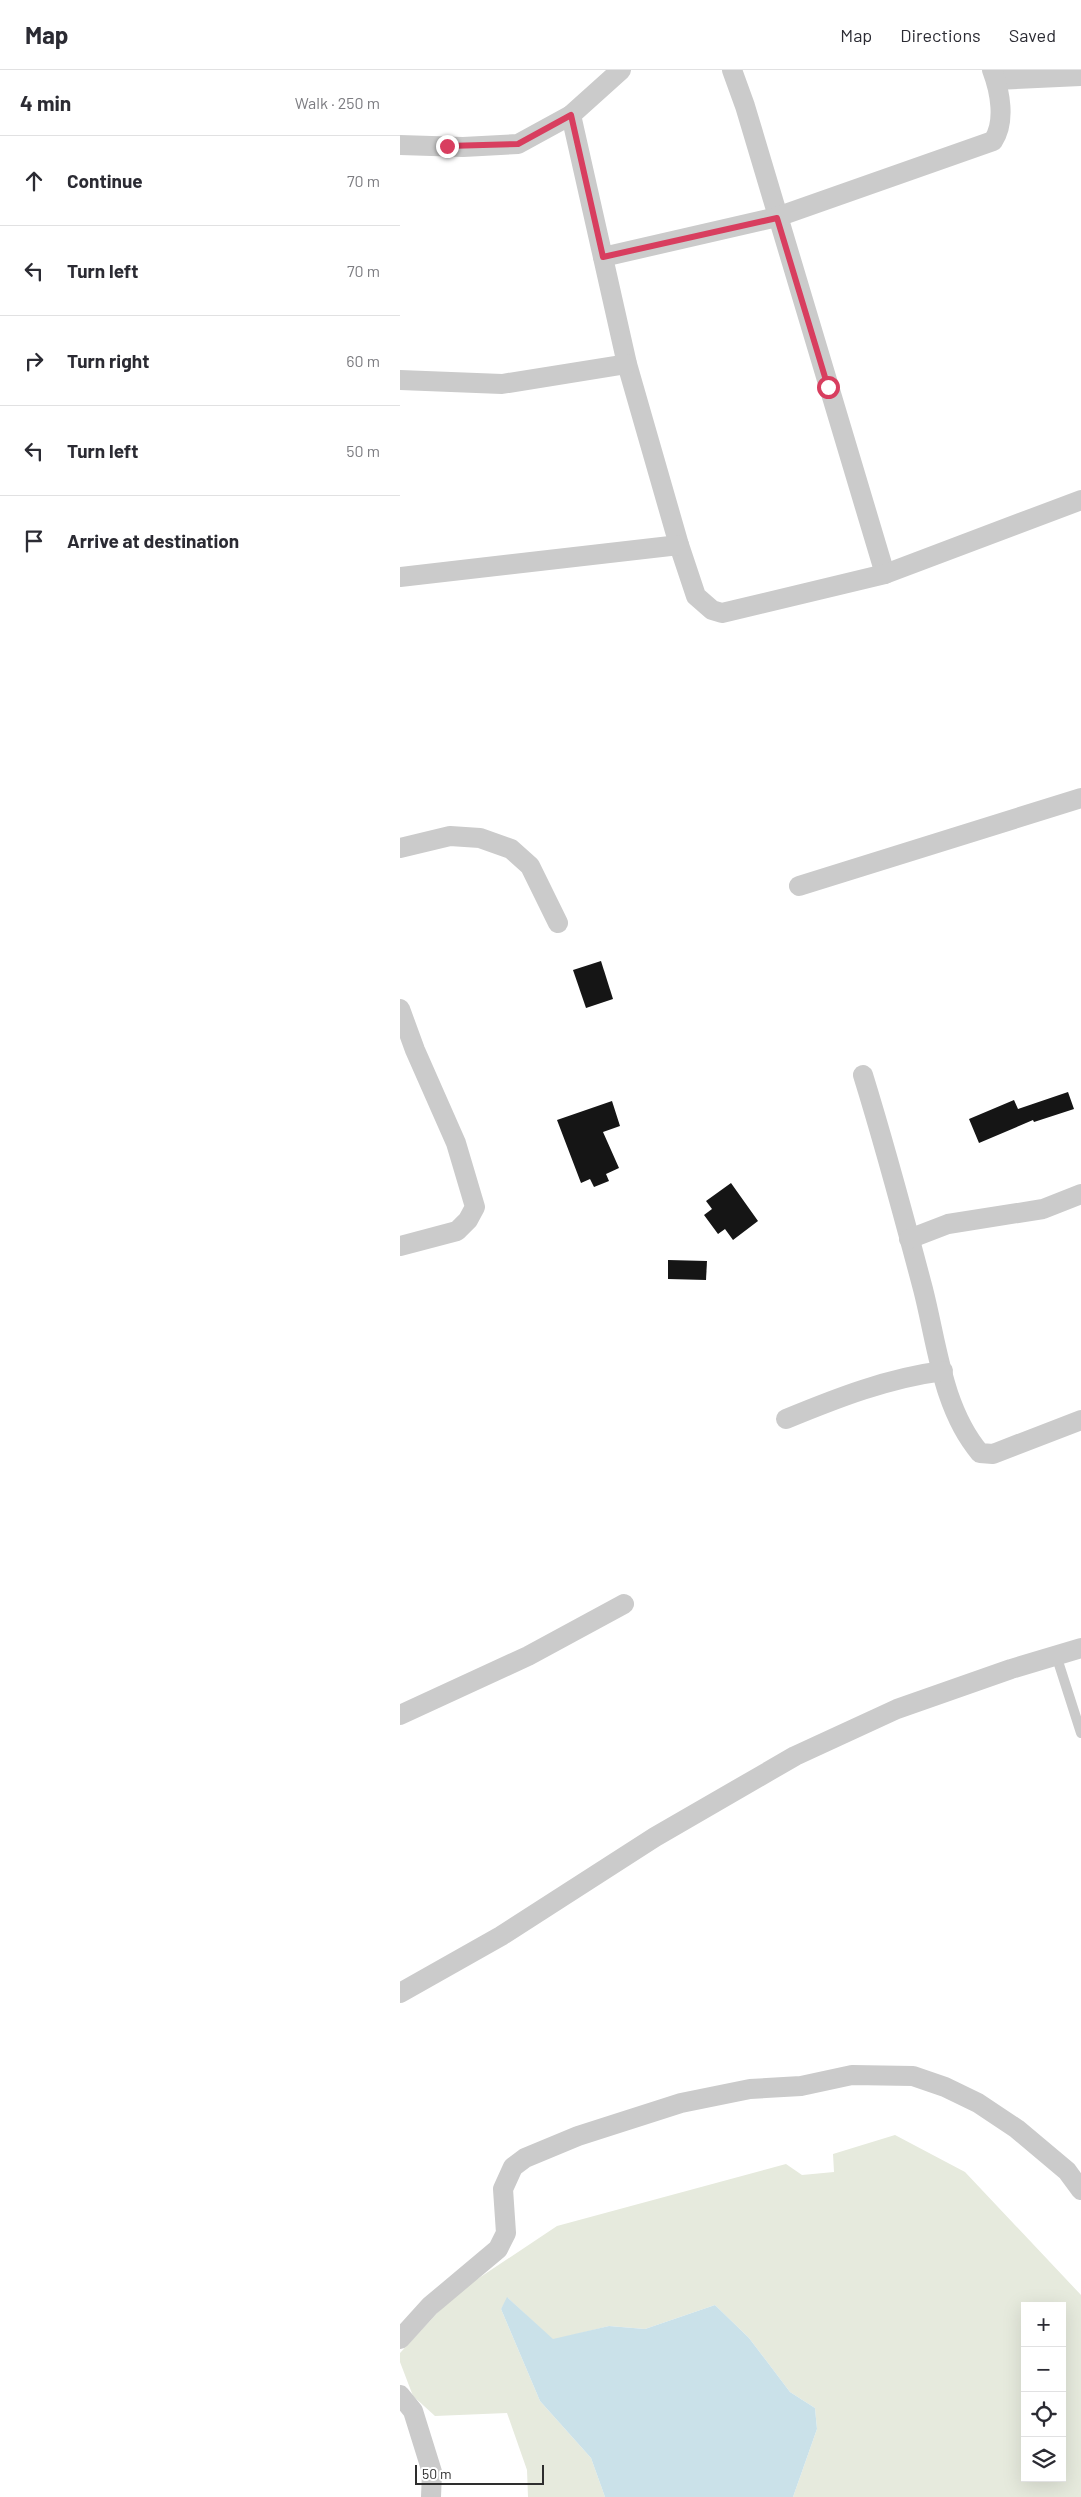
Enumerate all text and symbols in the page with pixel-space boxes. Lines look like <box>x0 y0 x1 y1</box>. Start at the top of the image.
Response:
text: Map <box>25 20 68 49</box>
text: Map <box>840 24 872 46</box>
text: Directions <box>900 24 981 46</box>
text: Saved <box>1009 24 1056 46</box>
text: 4 min <box>20 90 71 115</box>
text: Walk · 250 m <box>295 93 380 112</box>
route end <box>436 135 459 158</box>
icon: ahead <box>20 167 48 195</box>
text: Continue <box>67 169 143 192</box>
text: 70 m <box>347 171 380 190</box>
icon: left <box>20 257 48 285</box>
text: Turn left <box>67 259 138 282</box>
text: 70 m <box>347 261 380 280</box>
icon: right <box>20 347 48 375</box>
text: Turn right <box>67 349 149 372</box>
text: 60 m <box>346 351 380 370</box>
route start <box>817 376 840 399</box>
icon: left <box>20 437 48 465</box>
text: Turn left <box>67 439 138 462</box>
text: 50 m <box>346 441 380 460</box>
icon: arrive <box>20 527 48 555</box>
text: Arrive at destination <box>67 529 239 552</box>
map controls <box>1021 2302 1066 2482</box>
button: + <box>1021 2302 1066 2347</box>
button: − <box>1021 2347 1066 2392</box>
button: locate <box>1021 2392 1066 2437</box>
button: layers <box>1021 2437 1066 2482</box>
scale bar <box>415 2462 544 2485</box>
text: 50 m <box>422 2465 451 2482</box>

